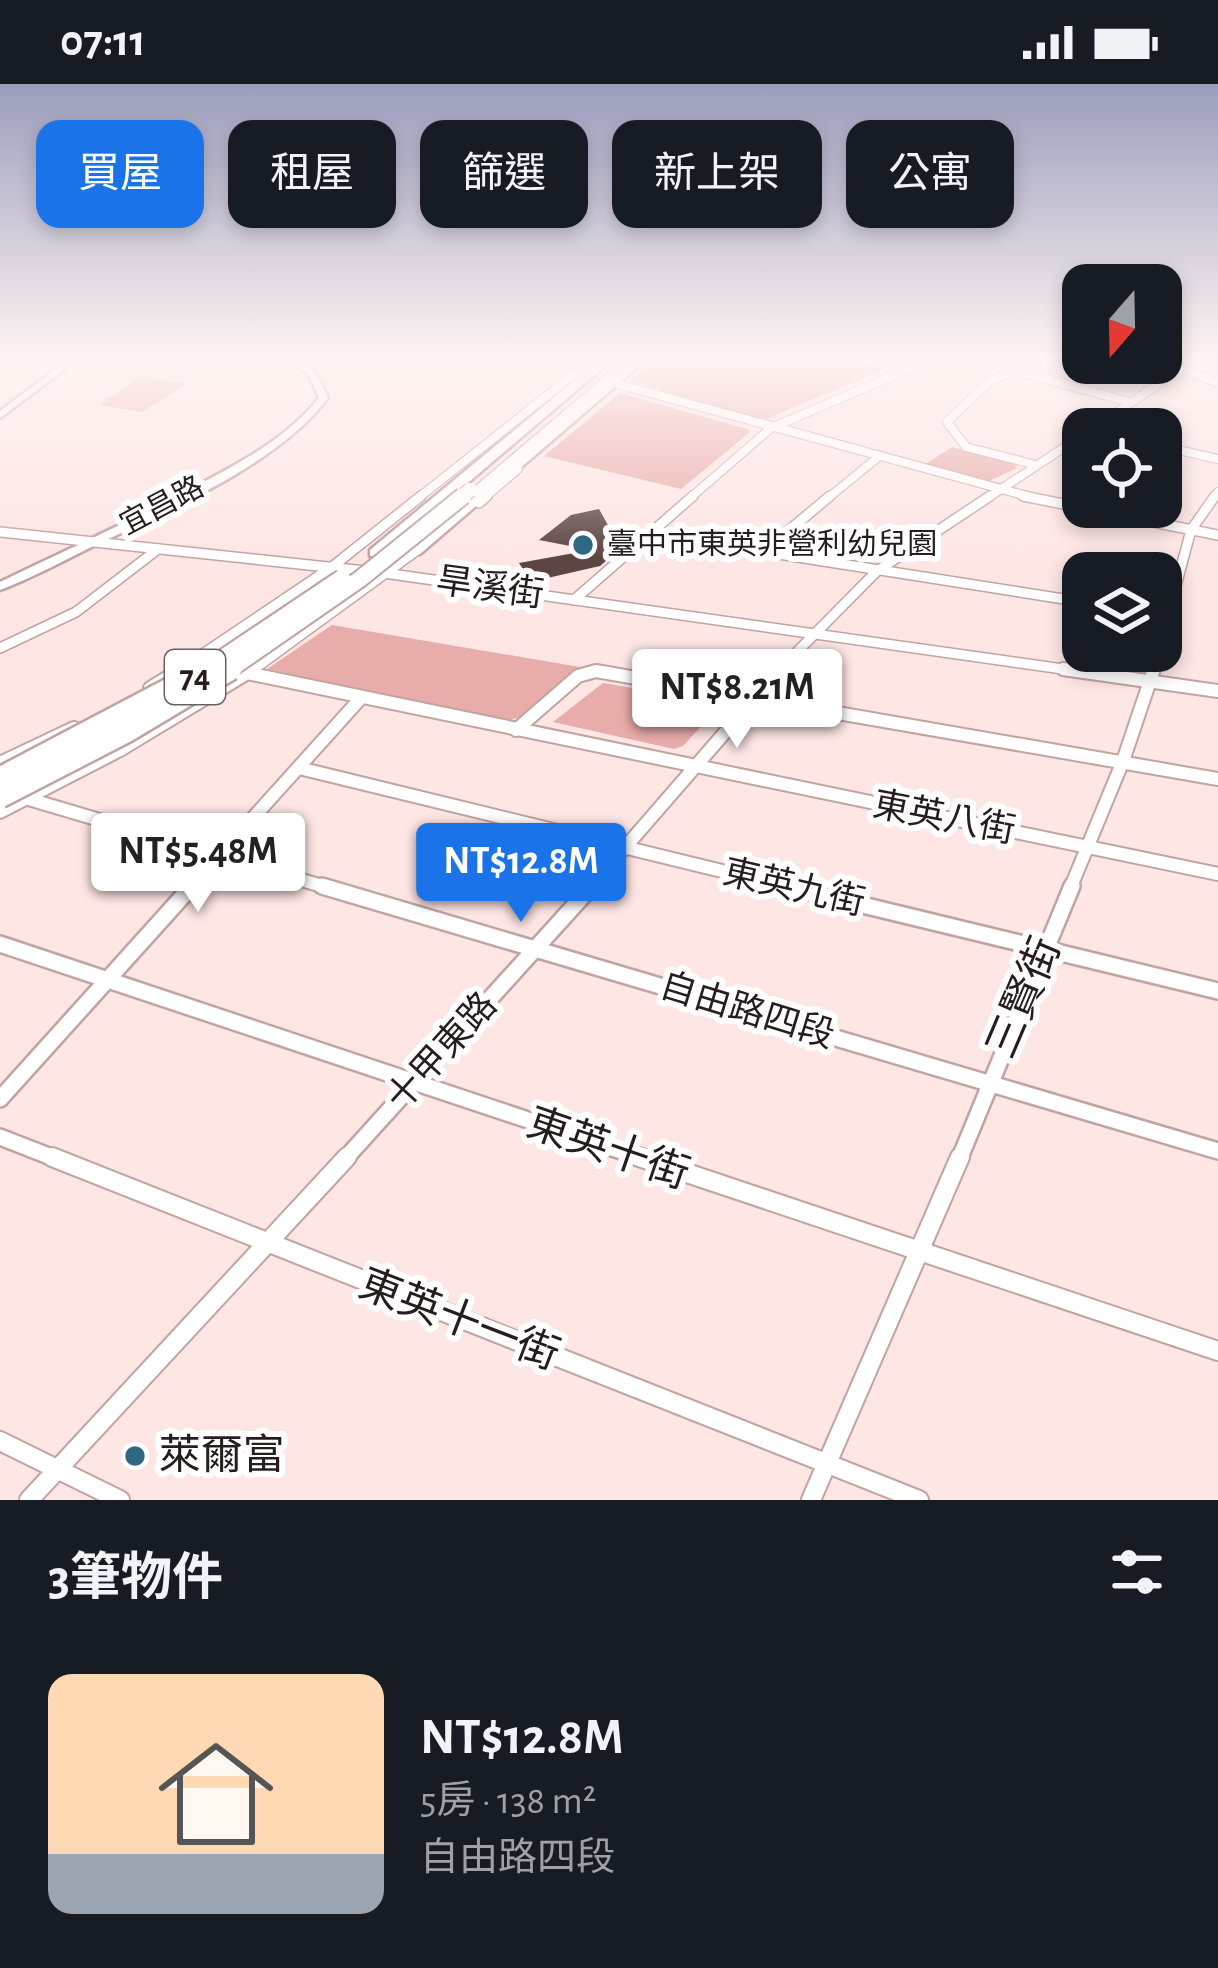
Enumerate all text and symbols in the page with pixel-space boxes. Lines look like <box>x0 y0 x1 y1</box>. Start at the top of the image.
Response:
text: 07:11 <box>60 19 146 64</box>
chip: 買屋 <box>36 120 204 228</box>
chip: 租屋 <box>228 120 396 228</box>
chip: 篩選 <box>420 120 588 228</box>
chip: 新上架 <box>612 120 822 228</box>
chip: 公寓 <box>846 120 1014 228</box>
north arrow <box>1062 264 1182 384</box>
map controls <box>1062 264 1182 672</box>
button: locate <box>1062 408 1182 528</box>
street label: 宜昌路 <box>114 470 209 540</box>
place label: 臺中市東英非營利幼兒園 <box>607 528 937 560</box>
marker: 臺中市東英非營利幼兒園 <box>570 532 596 558</box>
button: layers <box>1062 552 1182 672</box>
street label: 旱溪街 <box>434 561 546 613</box>
pin: NT$8.21M <box>613 649 861 751</box>
road number: 74 <box>165 650 225 704</box>
text: NT$8.21M <box>659 668 815 707</box>
street label: 東英八街 <box>870 785 1019 849</box>
pin: NT$5.48M <box>74 813 322 915</box>
pin: NT$12.8M <box>397 823 645 925</box>
text: NT$5.48M <box>118 832 278 871</box>
text: NT$12.8M <box>443 842 599 881</box>
street label: 東英九街 <box>720 852 869 922</box>
street label: 三賢街 <box>978 931 1068 1064</box>
street label: 自由路四段 <box>656 966 839 1055</box>
street label: 十甲東路 <box>379 985 504 1118</box>
street label: 東英十街 <box>522 1100 695 1196</box>
street label: 東英十一街 <box>353 1261 565 1377</box>
place label: 萊爾富 <box>159 1433 285 1477</box>
marker: 萊爾富 <box>122 1443 148 1469</box>
icon: filters <box>1104 1539 1170 1605</box>
text: 3筆物件 <box>48 1553 223 1604</box>
text: NT$12.8M <box>420 1712 624 1763</box>
icon: home <box>144 1722 288 1866</box>
text: 5房 · 138 m² <box>420 1782 596 1821</box>
text: 自由路四段 <box>420 1839 615 1878</box>

